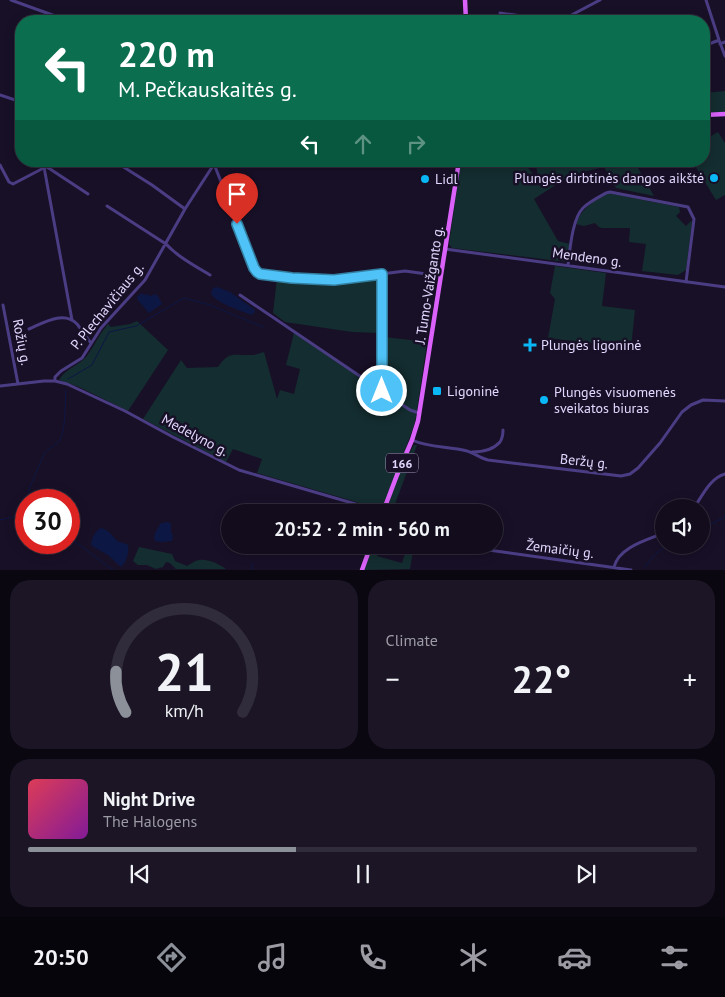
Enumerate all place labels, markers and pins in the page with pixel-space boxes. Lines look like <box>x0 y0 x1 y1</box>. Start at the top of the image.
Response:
place label: Plungės dirbtinės dangos aikštė <box>514 169 704 187</box>
place label: Lidl <box>435 170 458 188</box>
marker: Plungės dirbtinės dangos aikštė <box>708 172 720 184</box>
pin <box>216 173 258 224</box>
marker: Lidl <box>419 173 431 185</box>
place label: Plungės ligoninė <box>541 336 641 354</box>
marker: Plungės ligoninė <box>523 338 537 352</box>
place label: Ligoninė <box>447 382 499 400</box>
place label: Plungės visuomenės sveikatos biuras <box>554 383 676 417</box>
marker: Ligoninė <box>431 385 443 397</box>
marker: Plungės visuomenės sveikatos biuras <box>538 394 550 406</box>

